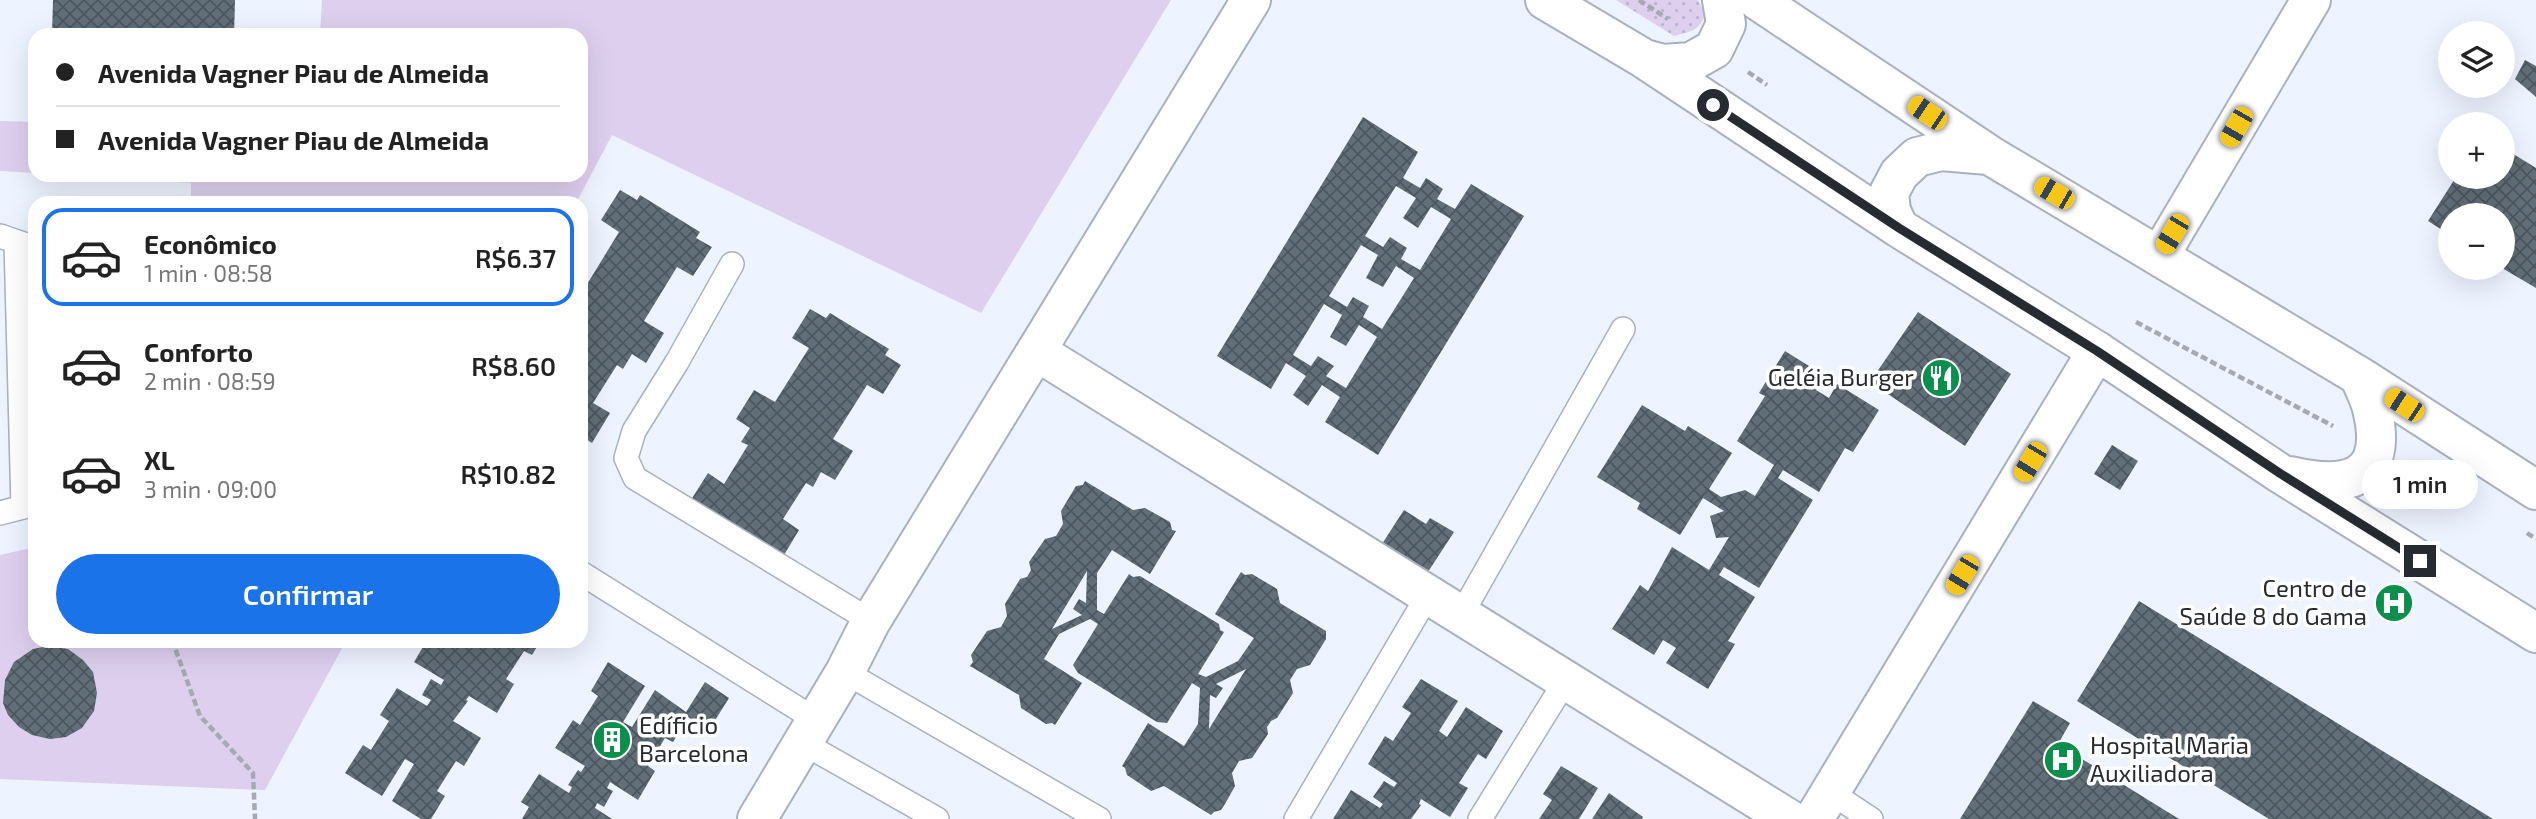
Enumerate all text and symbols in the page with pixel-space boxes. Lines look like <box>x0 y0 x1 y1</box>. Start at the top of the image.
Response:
map controls <box>2438 21 2515 280</box>
button: layers <box>2438 21 2515 98</box>
text: Avenida Vagner Piau de Almeida <box>98 57 489 88</box>
route start <box>1697 89 1729 121</box>
car <box>1904 93 1951 133</box>
car <box>2217 104 2256 150</box>
button: + <box>2438 112 2515 189</box>
text: Avenida Vagner Piau de Almeida <box>98 124 489 155</box>
car <box>2031 173 2078 213</box>
button: − <box>2438 203 2515 280</box>
car <box>2153 211 2192 257</box>
icon: car <box>60 226 123 289</box>
text: Econômico <box>144 228 277 259</box>
text: R$6.37 <box>475 242 556 273</box>
text: 1 min · 08:58 <box>144 259 273 287</box>
icon: car <box>60 334 123 397</box>
text: Conforto <box>144 336 253 367</box>
text: R$8.60 <box>471 350 556 381</box>
restaurant icon: Geléia Burger <box>1920 357 1962 399</box>
place label: Geléia Burger <box>1768 362 1914 391</box>
text: 2 min · 08:59 <box>144 367 276 395</box>
car <box>2381 385 2428 425</box>
car <box>2011 439 2050 485</box>
icon: car <box>60 442 123 505</box>
text: XL <box>144 444 175 475</box>
text: R$10.82 <box>461 458 556 489</box>
callout: 1 min <box>2362 460 2478 508</box>
text: 1 min <box>2393 470 2447 498</box>
text: 3 min · 09:00 <box>144 475 277 503</box>
route end <box>2404 545 2436 577</box>
car <box>1943 552 1982 598</box>
button: Confirmar <box>56 554 560 634</box>
place label: Centro de Saúde 8 do Gama <box>2180 573 2367 630</box>
hospital icon: Centro de Saúde 8 do Gama <box>2373 582 2415 624</box>
place label: Edíficio Barcelona <box>639 710 749 767</box>
building icon: Edíficio Barcelona <box>591 719 633 761</box>
place label: Hospital Maria Auxiliadora <box>2090 730 2249 787</box>
hospital icon: Hospital Maria Auxiliadora <box>2042 739 2084 781</box>

